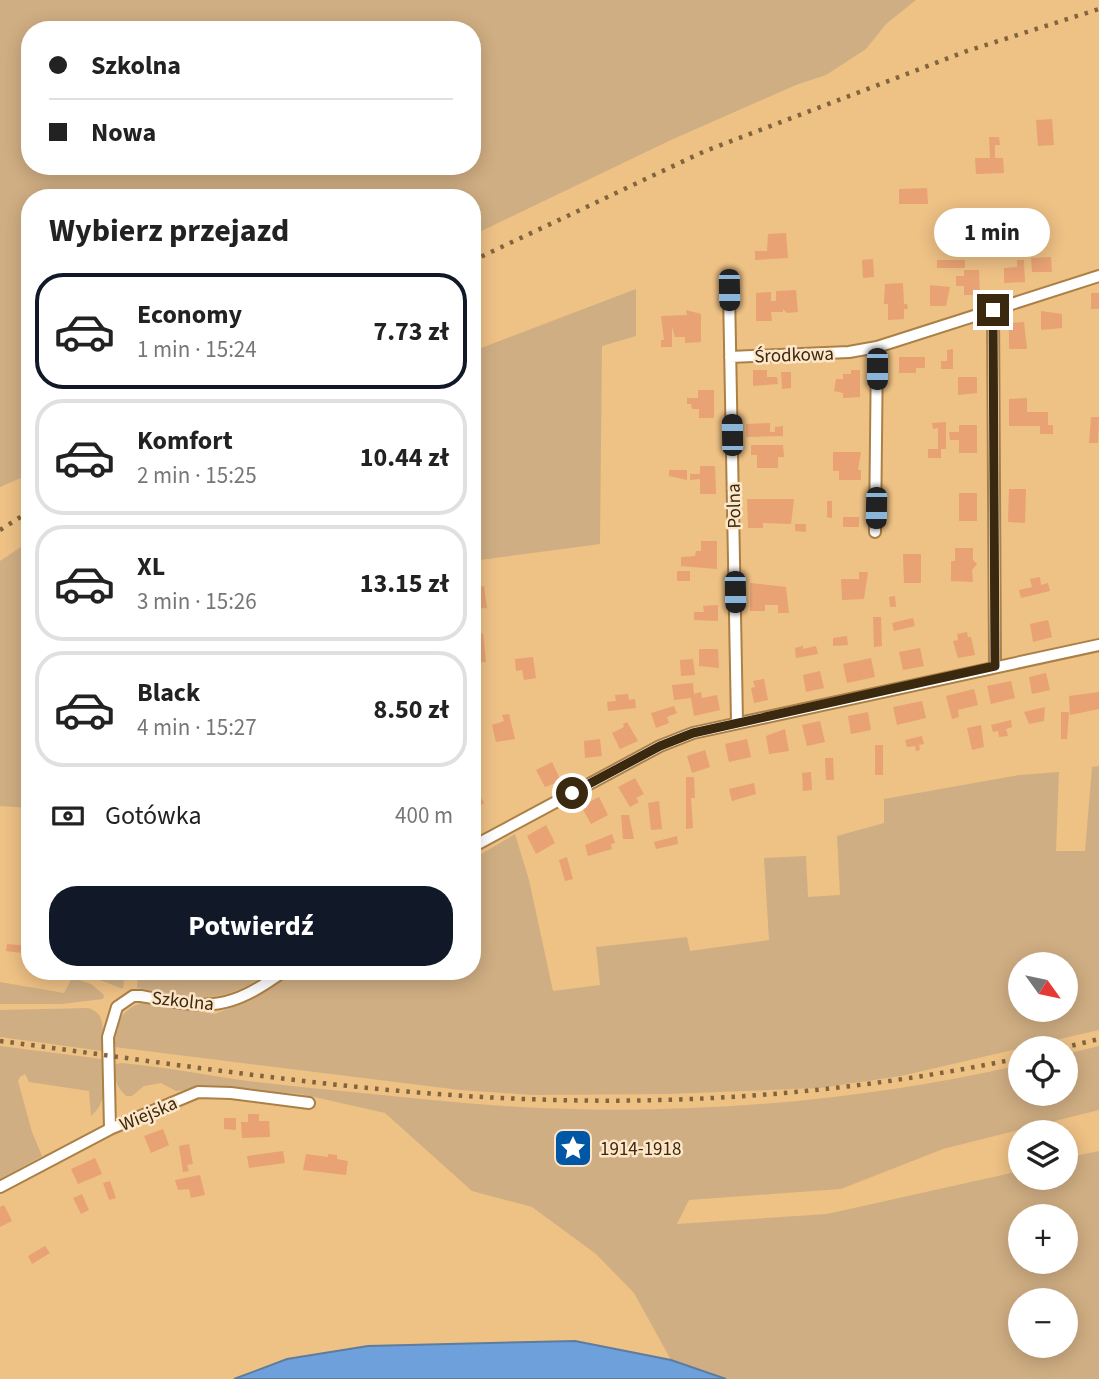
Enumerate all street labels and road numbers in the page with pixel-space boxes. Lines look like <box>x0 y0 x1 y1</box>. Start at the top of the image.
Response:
street label: Środkowa <box>754 341 834 370</box>
street label: Polna <box>721 483 748 529</box>
street label: Szkolna <box>150 985 215 1018</box>
street label: Wiejska <box>115 1090 182 1139</box>

